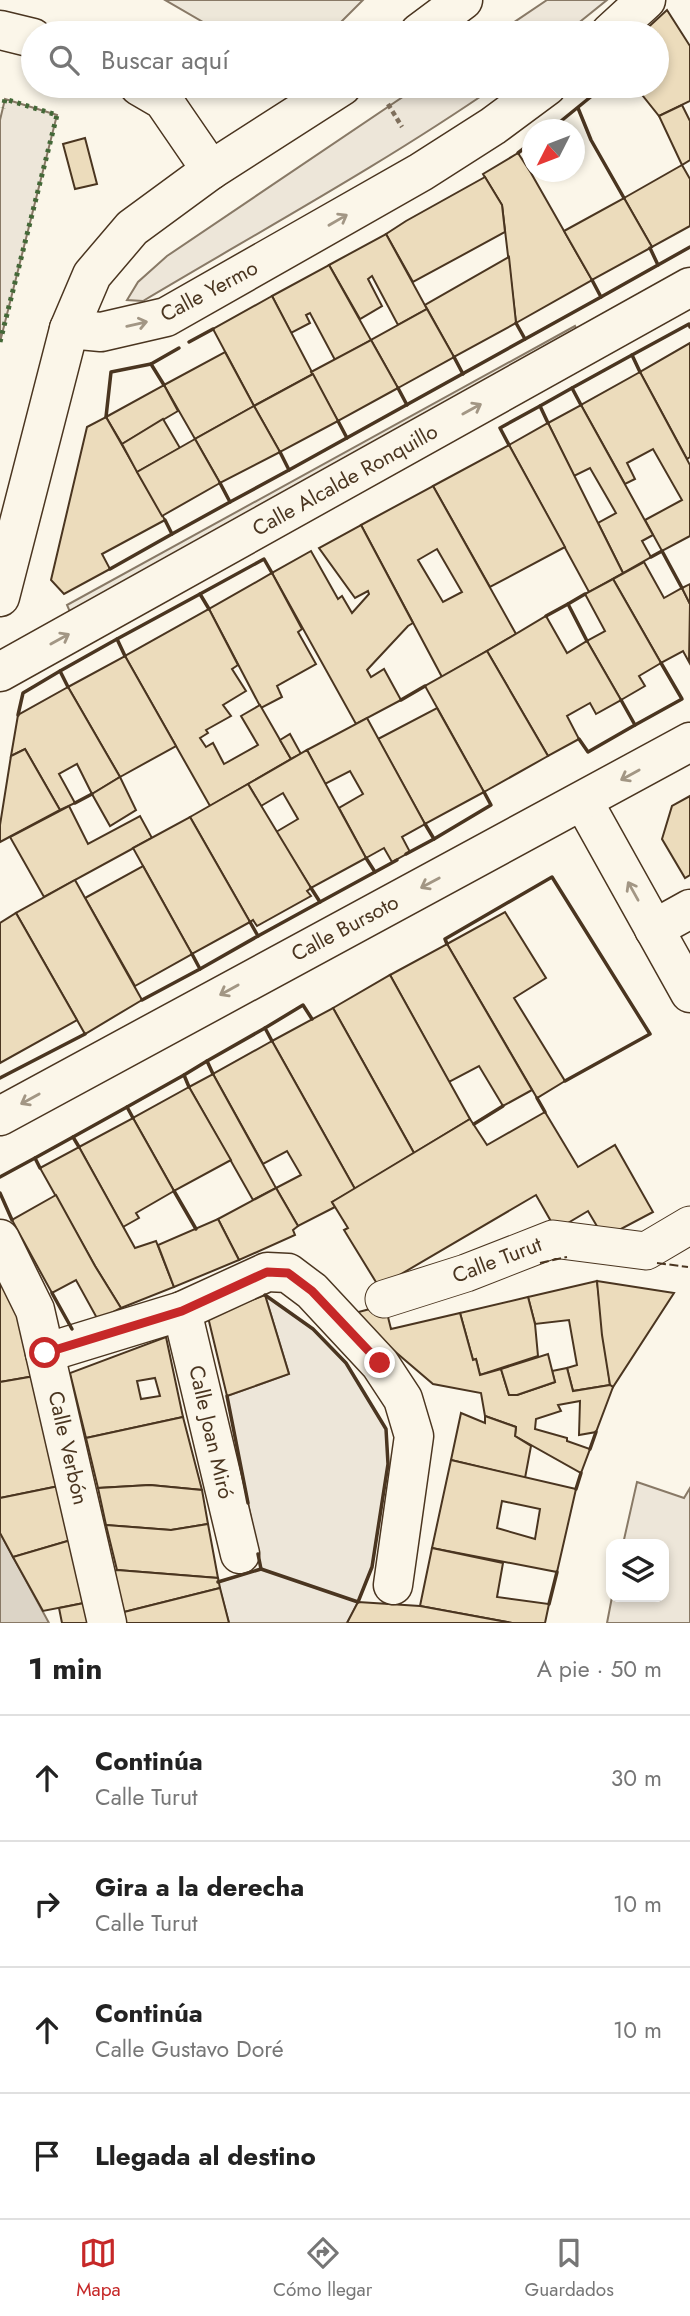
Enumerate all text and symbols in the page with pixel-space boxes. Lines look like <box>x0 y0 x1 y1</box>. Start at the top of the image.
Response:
search box <box>21 21 669 98</box>
icon: search <box>45 41 83 79</box>
text: Buscar aquí <box>101 41 229 79</box>
north arrow <box>522 119 585 182</box>
one-way arrow <box>327 213 347 227</box>
street label: Calle Yermo <box>155 253 263 329</box>
one-way arrow <box>125 317 147 330</box>
one-way arrow <box>462 402 482 416</box>
street label: Calle Alcalde Ronquillo <box>247 416 443 544</box>
one-way arrow <box>49 632 69 646</box>
one-way arrow <box>621 768 641 782</box>
one-way arrow <box>420 877 441 890</box>
one-way arrow <box>626 881 640 901</box>
street label: Calle Bursoto <box>286 887 404 969</box>
one-way arrow <box>220 983 240 997</box>
one-way arrow <box>20 1093 41 1107</box>
street label: Calle Turut <box>448 1229 546 1291</box>
route start <box>29 1337 60 1368</box>
route end <box>364 1347 395 1378</box>
street label: Calle Joan Miró <box>181 1362 241 1502</box>
street label: Calle Verbón <box>40 1388 96 1508</box>
map controls <box>606 1539 669 1602</box>
button: layers <box>606 1539 669 1602</box>
text: 1 min <box>28 1647 102 1690</box>
text: A pie · 50 m <box>537 1652 662 1686</box>
text: Continúa <box>95 1742 203 1780</box>
icon: ahead <box>28 1759 66 1797</box>
text: 30 m <box>611 1761 662 1795</box>
text: Calle Turut <box>95 1780 198 1814</box>
text: Gira a la derecha <box>95 1868 304 1906</box>
icon: right <box>28 1885 66 1923</box>
text: 10 m <box>613 1887 662 1921</box>
text: Calle Turut <box>95 1906 198 1940</box>
text: Continúa <box>95 1994 203 2032</box>
icon: ahead <box>28 2011 66 2049</box>
text: 10 m <box>613 2013 662 2047</box>
text: Calle Gustavo Doré <box>95 2032 284 2066</box>
icon: arrive <box>28 2137 66 2175</box>
text: Llegada al destino <box>95 2137 316 2175</box>
tab: Mapa <box>76 2234 121 2303</box>
tab: Cómo llegar <box>273 2234 372 2303</box>
tab: Guardados <box>525 2234 614 2303</box>

